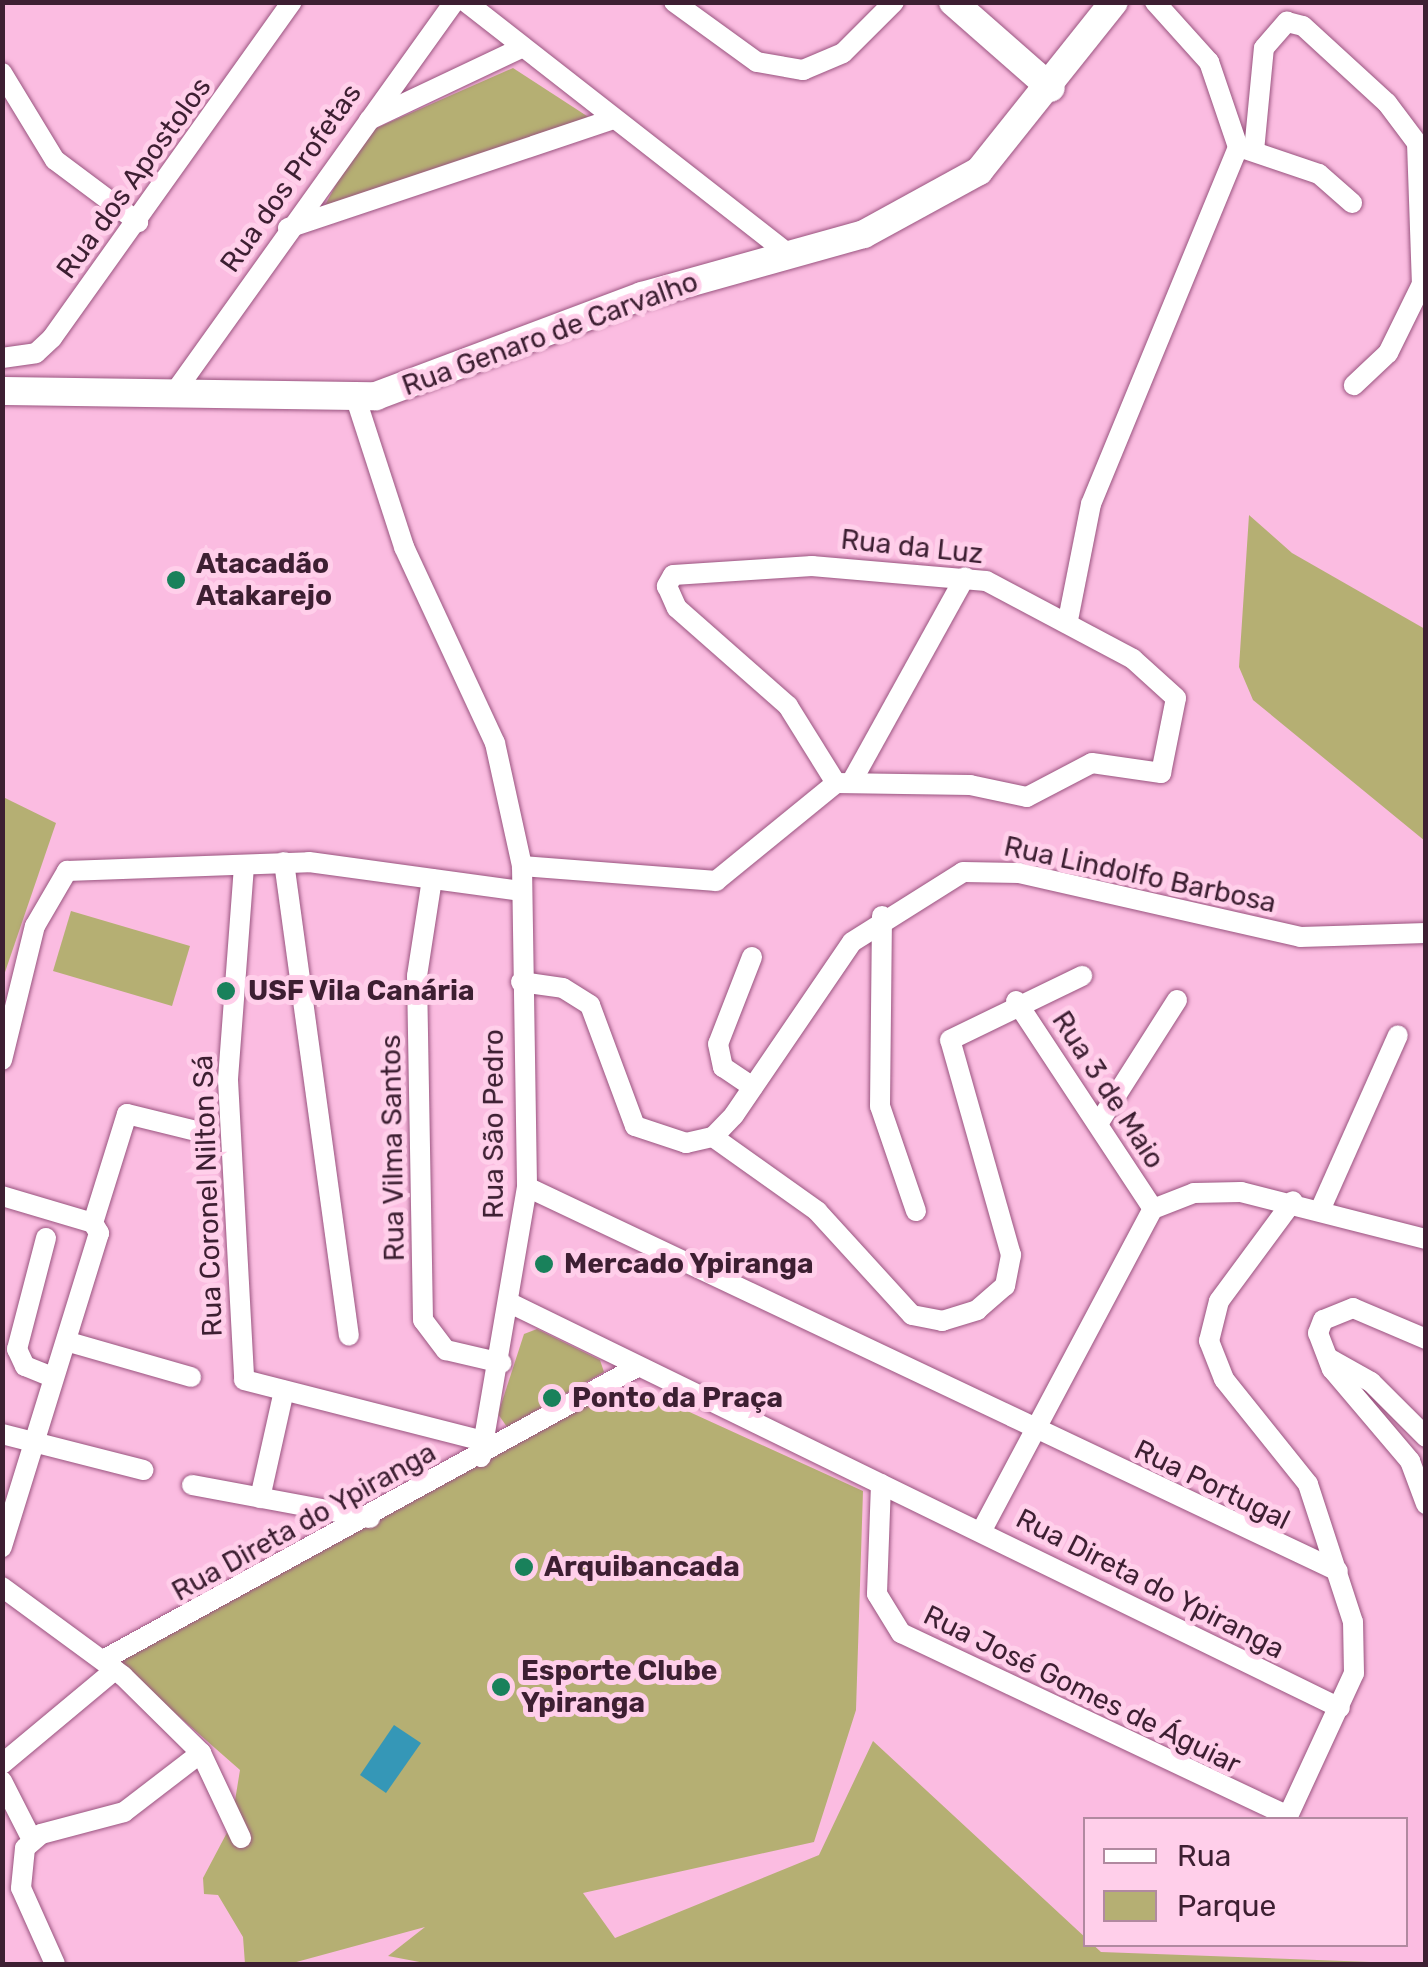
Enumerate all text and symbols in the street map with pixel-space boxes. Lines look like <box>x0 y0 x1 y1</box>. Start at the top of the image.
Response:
street label: Rua dos Apostolos <box>49 71 219 285</box>
street label: Rua dos Profetas <box>213 77 369 279</box>
street label: Rua Genaro de Carvalho <box>398 265 702 403</box>
street label: Rua da Luz <box>839 523 985 571</box>
place label: Atacadão Atakarejo <box>196 547 332 613</box>
marker: Atacadão Atakarejo <box>165 569 187 591</box>
street label: Rua Lindolfo Barbosa <box>1001 830 1279 920</box>
place label: USF Vila Canária <box>248 974 476 1008</box>
marker: USF Vila Canária <box>213 978 239 1004</box>
street label: Rua 3 de Maio <box>1045 1005 1171 1175</box>
street label: Rua São Pedro <box>477 1029 511 1219</box>
street label: Rua Vilma Santos <box>374 1034 412 1262</box>
street label: Rua Coronel Nilton Sá <box>186 1055 230 1337</box>
place label: Mercado Ypiranga <box>564 1247 814 1281</box>
marker: Mercado Ypiranga <box>533 1253 555 1275</box>
place label: Ponto da Praça <box>572 1381 783 1415</box>
marker: Ponto da Praça <box>541 1387 563 1409</box>
street label: Rua Portugal <box>1129 1433 1295 1537</box>
street label: Rua Direta do Ypiranga <box>166 1435 442 1609</box>
street label: Rua Direta do Ypiranga <box>1010 1502 1290 1666</box>
place label: Arquibancada <box>544 1550 740 1584</box>
marker: Arquibancada <box>513 1556 535 1578</box>
street label: Rua José Gomes de Águiar <box>918 1598 1246 1782</box>
place label: Esporte Clube Ypiranga <box>521 1654 717 1720</box>
marker: Esporte Clube Ypiranga <box>490 1676 512 1698</box>
legend <box>1083 1817 1408 1947</box>
text: Rua <box>1177 1838 1231 1874</box>
text: Parque <box>1177 1888 1276 1924</box>

